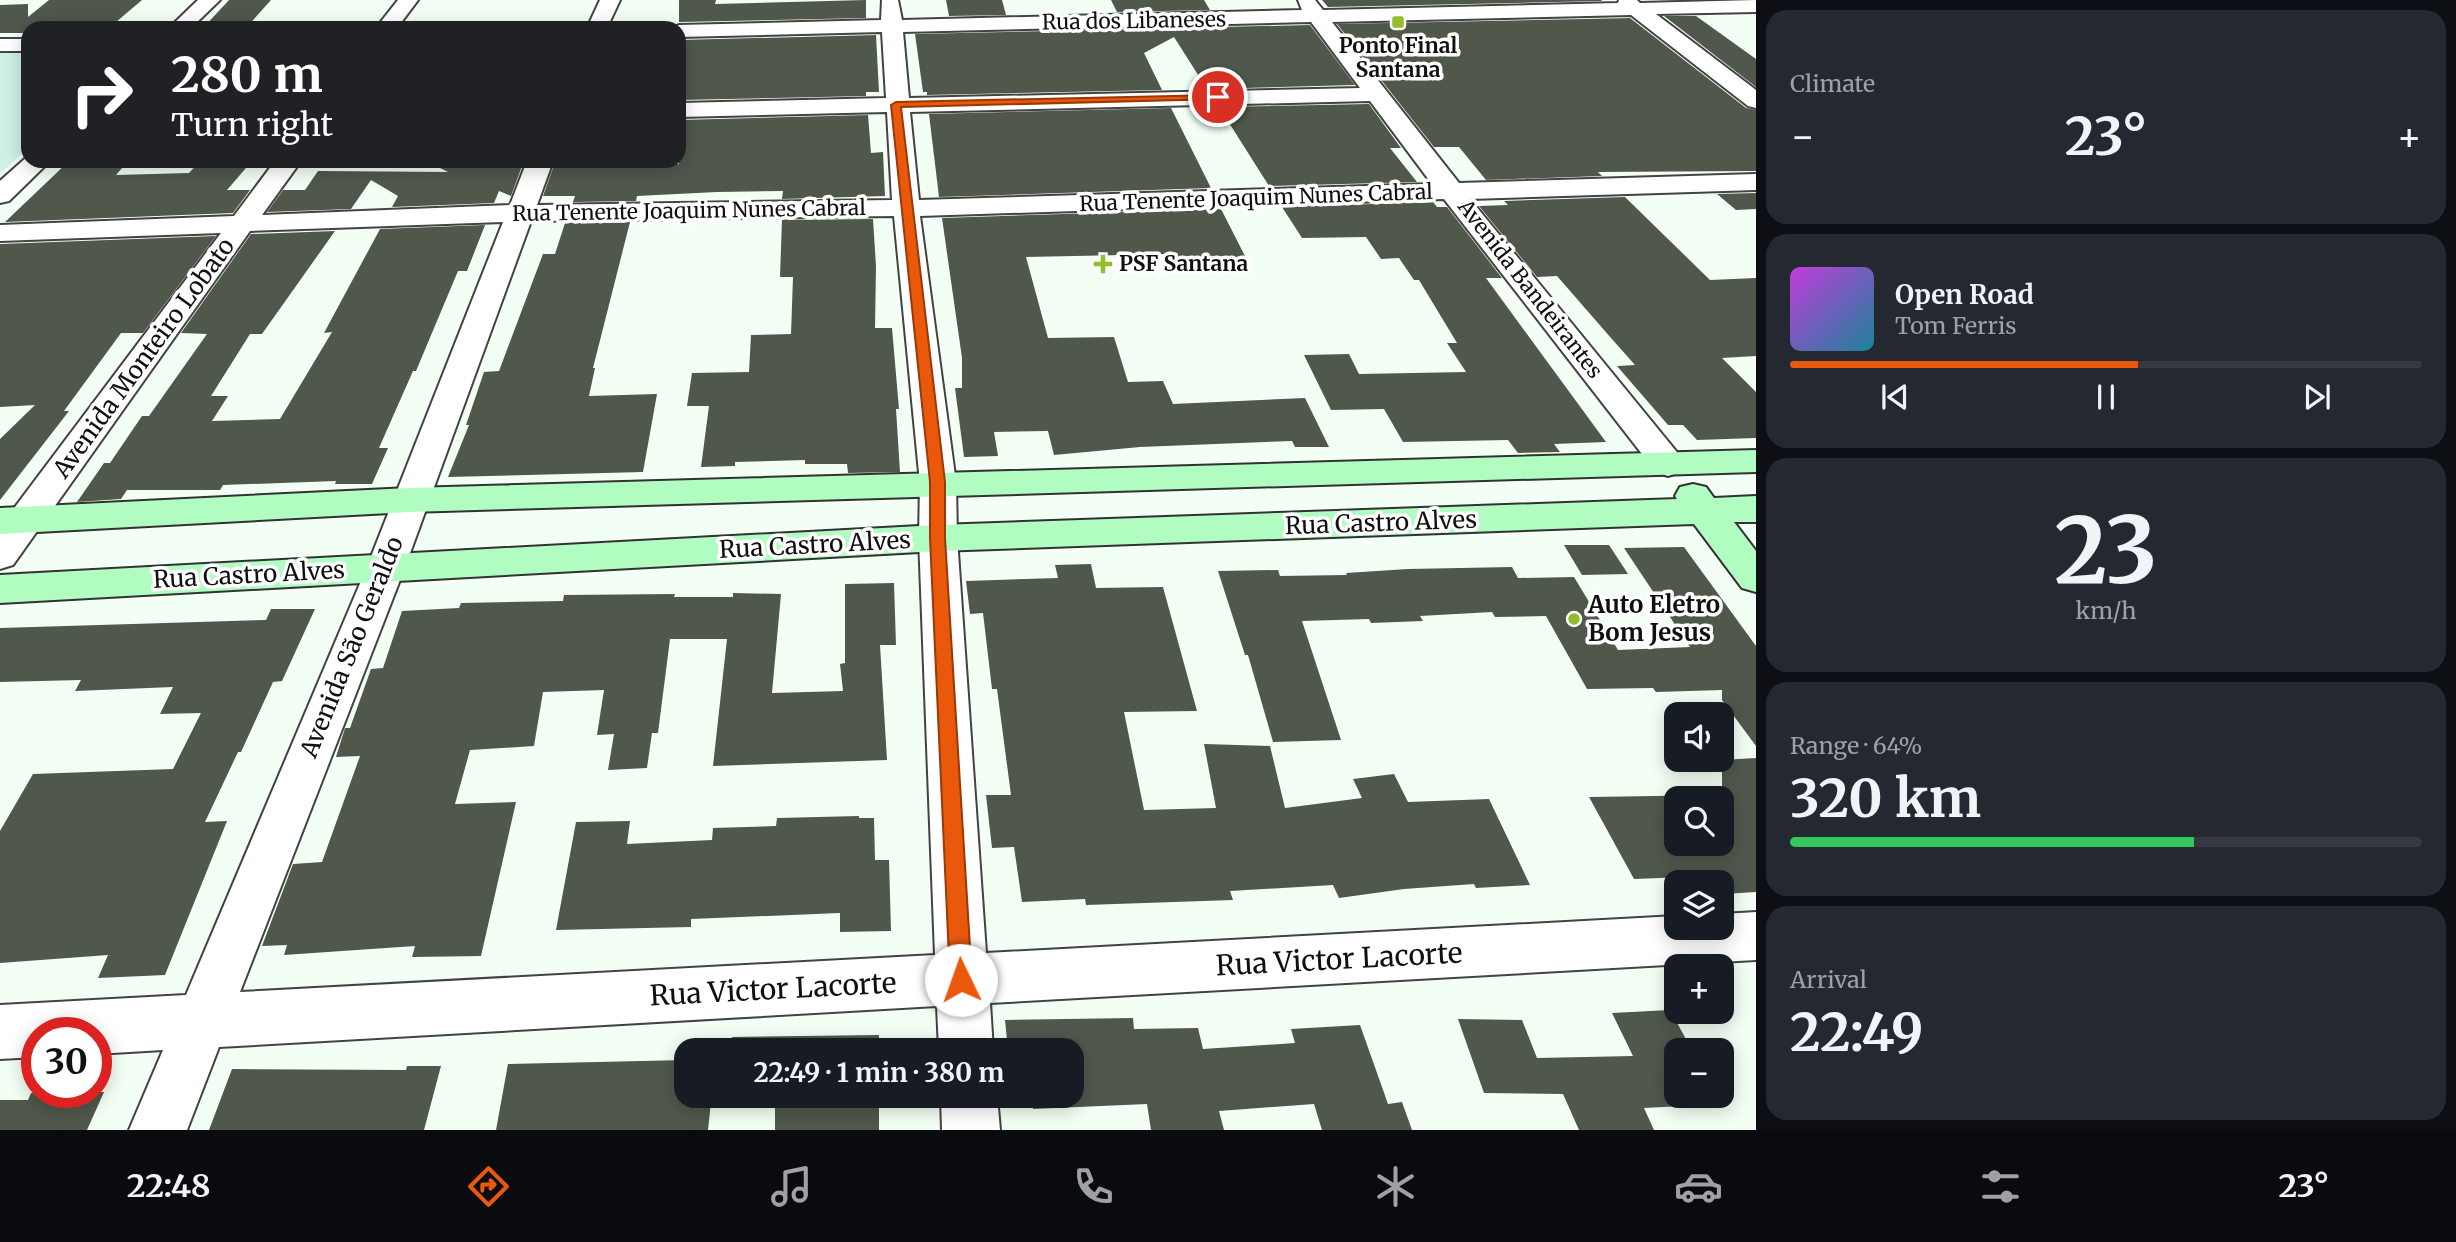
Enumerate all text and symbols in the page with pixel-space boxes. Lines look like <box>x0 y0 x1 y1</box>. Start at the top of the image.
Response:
street label: Rua dos Libaneses <box>1042 5 1226 36</box>
marker: Ponto Final Santana <box>1390 14 1406 30</box>
place label: Ponto Final Santana <box>1339 32 1457 83</box>
text: 280 m <box>171 44 323 105</box>
icon: right <box>56 49 147 140</box>
pin <box>1188 67 1248 127</box>
text: Climate <box>1790 69 1875 98</box>
icon: arrive <box>1199 78 1237 116</box>
text: 23° <box>2065 104 2147 169</box>
text: Turn right <box>171 105 333 145</box>
text: − <box>1790 113 1815 160</box>
text: + <box>2397 113 2422 160</box>
street label: Rua Tenente Joaquim Nunes Cabral <box>1079 178 1434 217</box>
street label: Avenida Bandeirantes <box>1452 193 1609 383</box>
street label: Rua Tenente Joaquim Nunes Cabral <box>512 194 867 227</box>
street label: Avenida Monteiro Lobato <box>45 231 241 485</box>
place label: PSF Santana <box>1119 250 1249 277</box>
marker: PSF Santana <box>1093 254 1113 274</box>
text: Open Road <box>1895 278 2034 311</box>
text: Tom Ferris <box>1895 311 2017 340</box>
icon: previous <box>1876 378 1914 416</box>
icon: pause <box>2087 378 2125 416</box>
icon: next <box>2298 378 2336 416</box>
text: 23 <box>2054 493 2158 608</box>
street label: Rua Castro Alves <box>1284 504 1478 541</box>
street label: Rua Castro Alves <box>718 524 912 565</box>
street label: Avenida São Geraldo <box>293 532 410 763</box>
street label: Rua Castro Alves <box>152 554 346 595</box>
place label: Auto Eletro Bom Jesus <box>1587 589 1720 648</box>
text: km/h <box>2076 596 2136 625</box>
marker: Auto Eletro Bom Jesus <box>1566 611 1582 627</box>
map controls <box>1664 702 1734 1108</box>
button: sound <box>1664 702 1734 772</box>
text: Range · 64% <box>1790 731 1922 760</box>
text: 320 km <box>1790 766 1981 831</box>
button: search <box>1664 786 1734 856</box>
button: layers <box>1664 870 1734 940</box>
street label: Rua Victor Lacorte <box>1215 935 1463 983</box>
position arrow <box>924 943 998 1017</box>
button: + <box>1664 954 1734 1024</box>
street label: Rua Victor Lacorte <box>649 965 897 1013</box>
text: Arrival <box>1790 965 1867 994</box>
text: 22:49 <box>1790 1000 1923 1065</box>
speed limit sign: 30 <box>21 1017 112 1108</box>
button: − <box>1664 1038 1734 1108</box>
text: 22:49 · 1 min · 380 m <box>754 1056 1004 1089</box>
icon: directions <box>464 1162 513 1211</box>
icon: music <box>767 1162 816 1211</box>
icon: phone <box>1069 1162 1118 1211</box>
icon: climate <box>1371 1162 1420 1211</box>
icon: car <box>1674 1162 1723 1211</box>
icon: filters <box>1976 1162 2025 1211</box>
text: 22:48 <box>127 1166 211 1206</box>
text: 23° <box>2278 1166 2329 1206</box>

